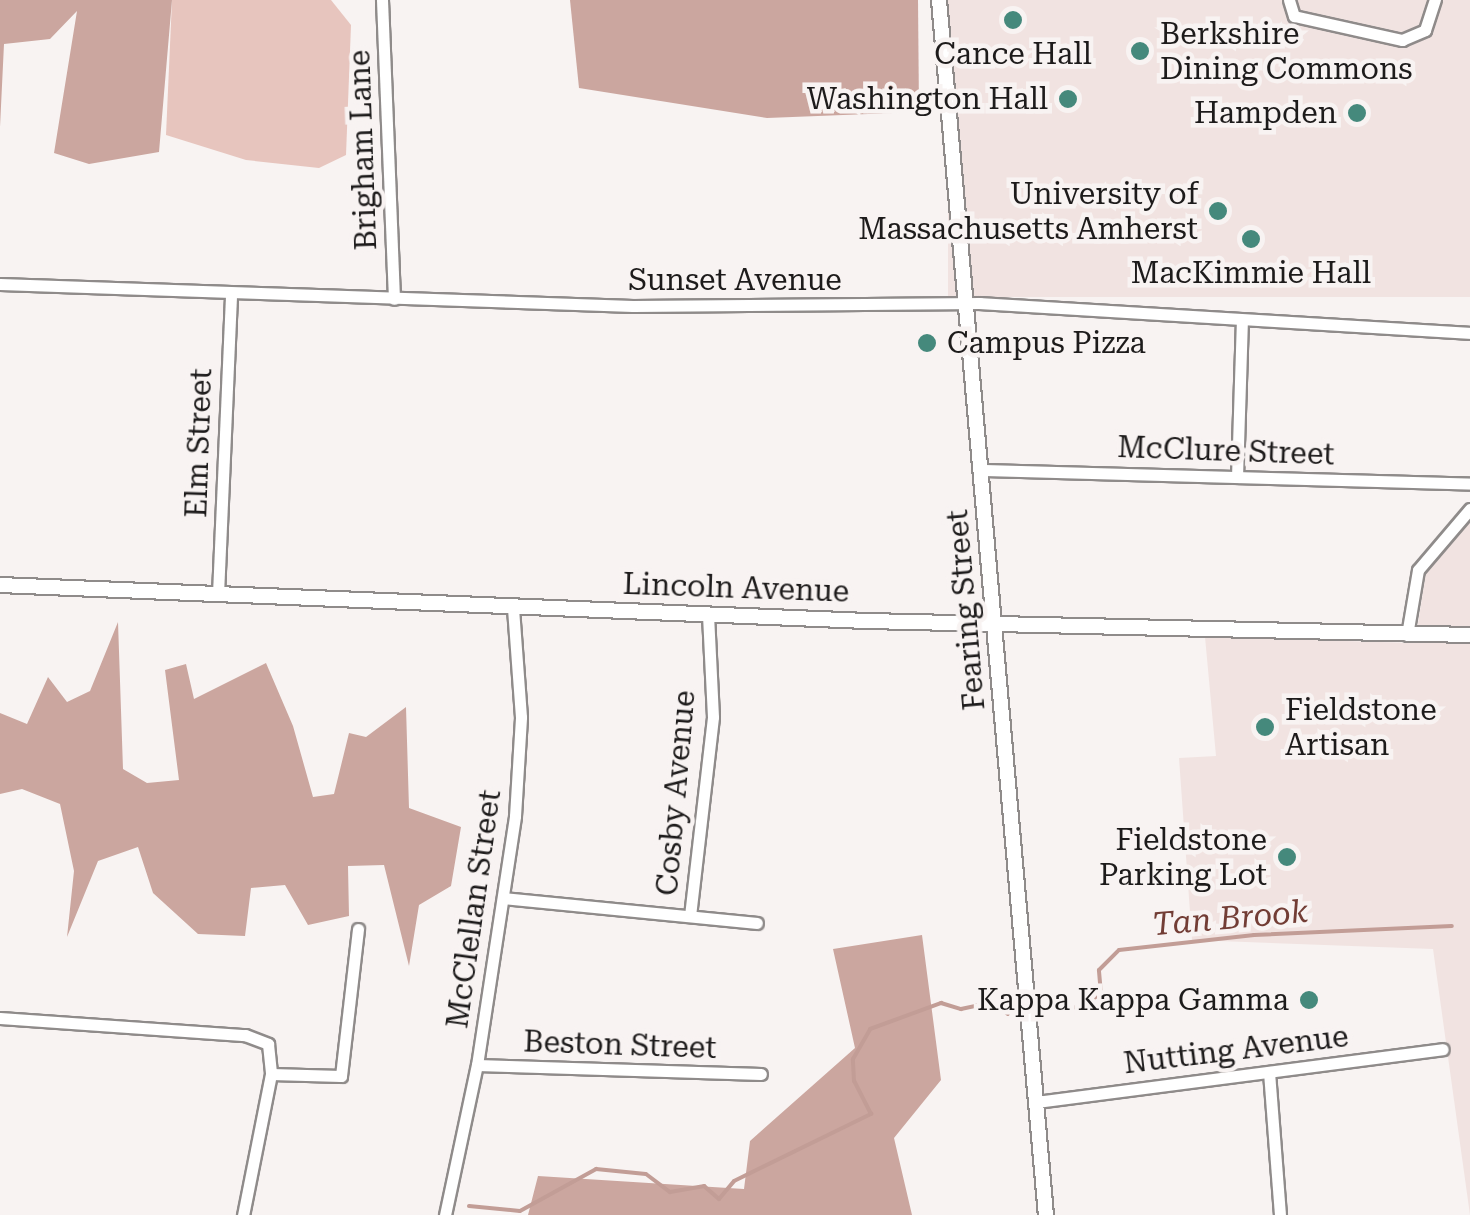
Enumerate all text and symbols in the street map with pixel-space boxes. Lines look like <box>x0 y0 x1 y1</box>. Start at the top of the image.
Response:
marker: Cance Hall <box>1002 9 1024 31</box>
place label: Berkshire Dining Commons <box>1160 16 1412 86</box>
place label: Cance Hall <box>934 36 1092 72</box>
marker: Berkshire Dining Commons <box>1129 40 1151 62</box>
street label: Brigham Lane <box>342 49 384 251</box>
place label: Washington Hall <box>807 81 1048 117</box>
marker: Washington Hall <box>1057 88 1079 110</box>
place label: Hampden <box>1194 95 1337 131</box>
marker: Hampden <box>1346 102 1368 124</box>
place label: University of Massachusetts Amherst <box>858 176 1198 246</box>
marker: University of Massachusetts Amherst <box>1207 200 1229 222</box>
marker: MacKimmie Hall <box>1240 228 1262 250</box>
place label: MacKimmie Hall <box>1131 255 1371 291</box>
street label: Sunset Avenue <box>628 262 842 298</box>
place label: Campus Pizza <box>947 325 1146 361</box>
marker: Campus Pizza <box>916 332 938 354</box>
street label: Elm Street <box>178 368 220 518</box>
street label: McClure Street <box>1117 429 1335 473</box>
street label: Fearing Street <box>939 508 993 712</box>
street label: Lincoln Avenue <box>622 566 850 610</box>
street label: Cosby Avenue <box>649 689 703 897</box>
place label: Fieldstone Artisan <box>1285 692 1437 762</box>
marker: Fieldstone Artisan <box>1254 716 1276 738</box>
street label: McClellan Street <box>439 787 509 1031</box>
place label: Fieldstone Parking Lot <box>1099 822 1267 892</box>
marker: Fieldstone Parking Lot <box>1276 846 1298 868</box>
water label: Tan Brook <box>1151 892 1309 944</box>
place label: Kappa Kappa Gamma <box>977 982 1289 1018</box>
marker: Kappa Kappa Gamma <box>1298 989 1320 1011</box>
street label: Nutting Avenue <box>1122 1018 1350 1082</box>
street label: Beston Street <box>523 1024 717 1066</box>

